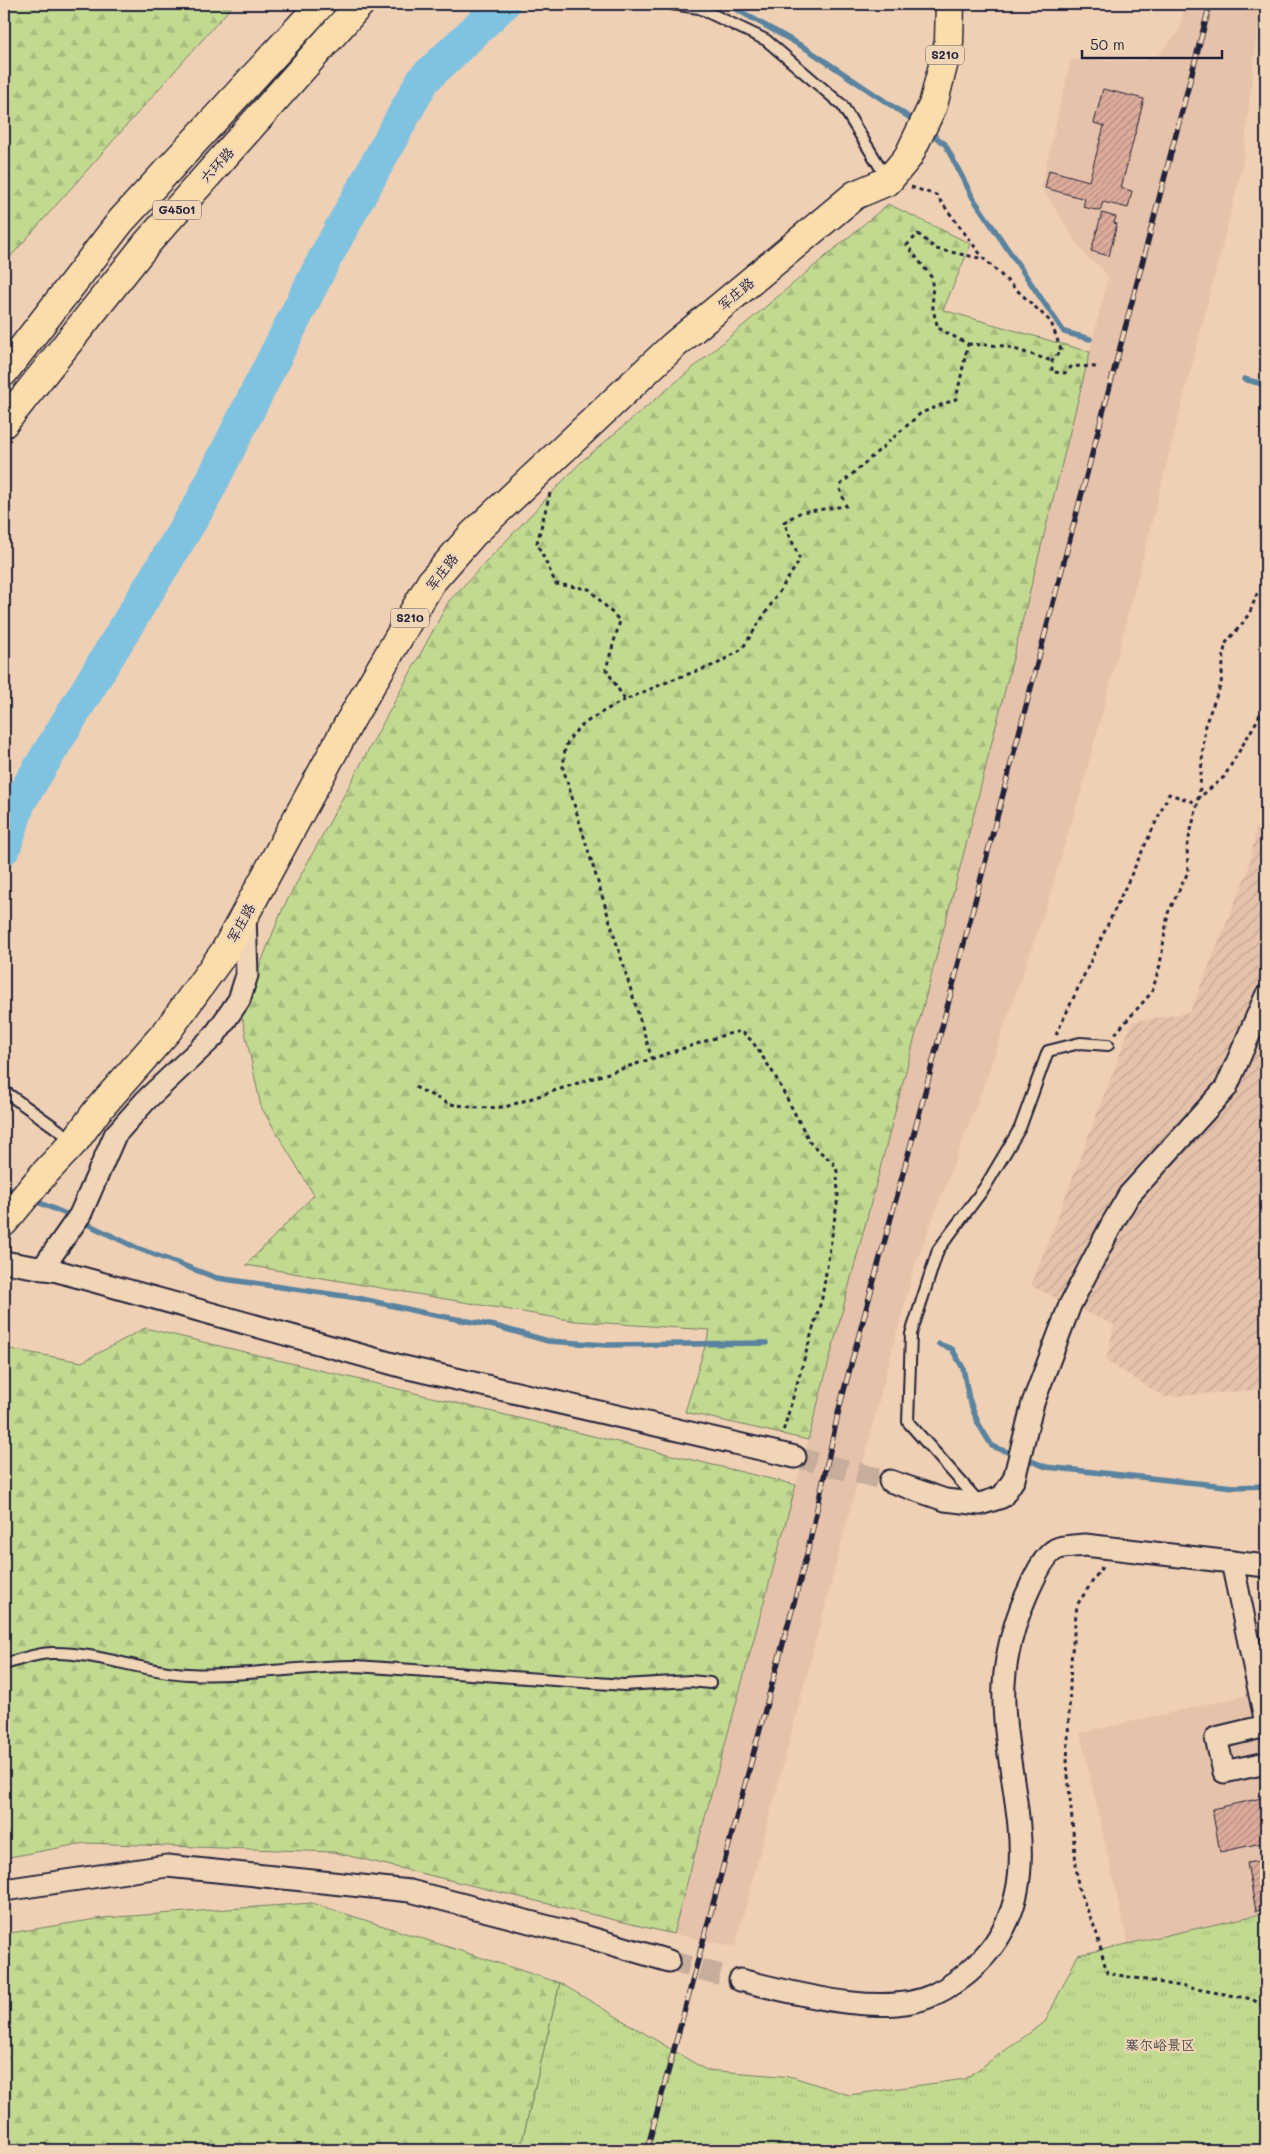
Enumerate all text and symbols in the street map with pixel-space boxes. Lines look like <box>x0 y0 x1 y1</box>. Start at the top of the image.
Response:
scale bar <box>1082 28 1222 60</box>
text: 50 m <box>1090 34 1125 54</box>
road number: S210 <box>926 46 964 64</box>
street label: 六环路 <box>196 143 238 187</box>
road number: G4501 <box>153 200 201 220</box>
street label: 军庄路 <box>713 273 758 314</box>
street label: 军庄路 <box>421 549 462 594</box>
road number: S210 <box>391 608 429 628</box>
street label: 军庄路 <box>222 900 259 946</box>
park label: 寨尔峪景区 <box>1125 2035 1195 2054</box>

